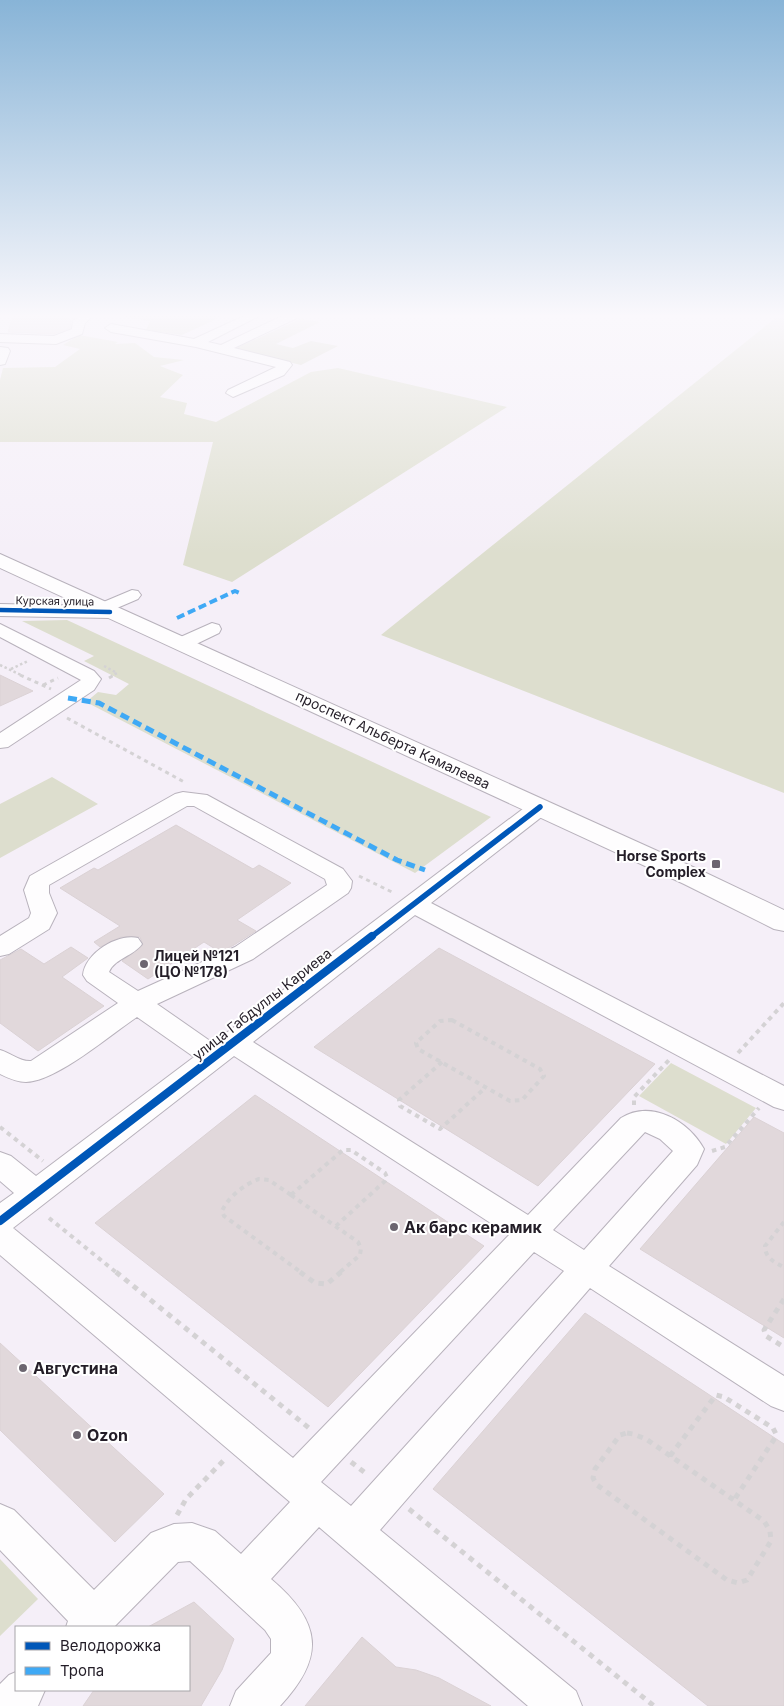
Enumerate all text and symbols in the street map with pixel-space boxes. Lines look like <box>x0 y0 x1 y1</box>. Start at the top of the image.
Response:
street label: Курская улица <box>16 593 94 609</box>
street label: проспект Альберта Камалеева <box>293 687 493 792</box>
place label: Horse Sports Complex <box>616 847 706 880</box>
marker: Horse Sports Complex <box>710 858 722 870</box>
street label: улица Габдуллы Кариева <box>189 944 334 1063</box>
place label: Лицей №121 (ЦО №178) <box>154 947 239 980</box>
marker: Лицей №121 (ЦО №178) <box>138 958 150 970</box>
place label: Ак барс керамик <box>404 1217 542 1237</box>
marker: Ак барс керамик <box>388 1221 400 1233</box>
place label: Августина <box>33 1358 118 1378</box>
marker: Августина <box>17 1362 29 1374</box>
place label: Ozon <box>87 1425 128 1445</box>
marker: Ozon <box>71 1429 83 1441</box>
legend <box>15 1626 190 1691</box>
text: Велодорожка <box>60 1636 161 1655</box>
text: Тропа <box>60 1661 104 1680</box>

